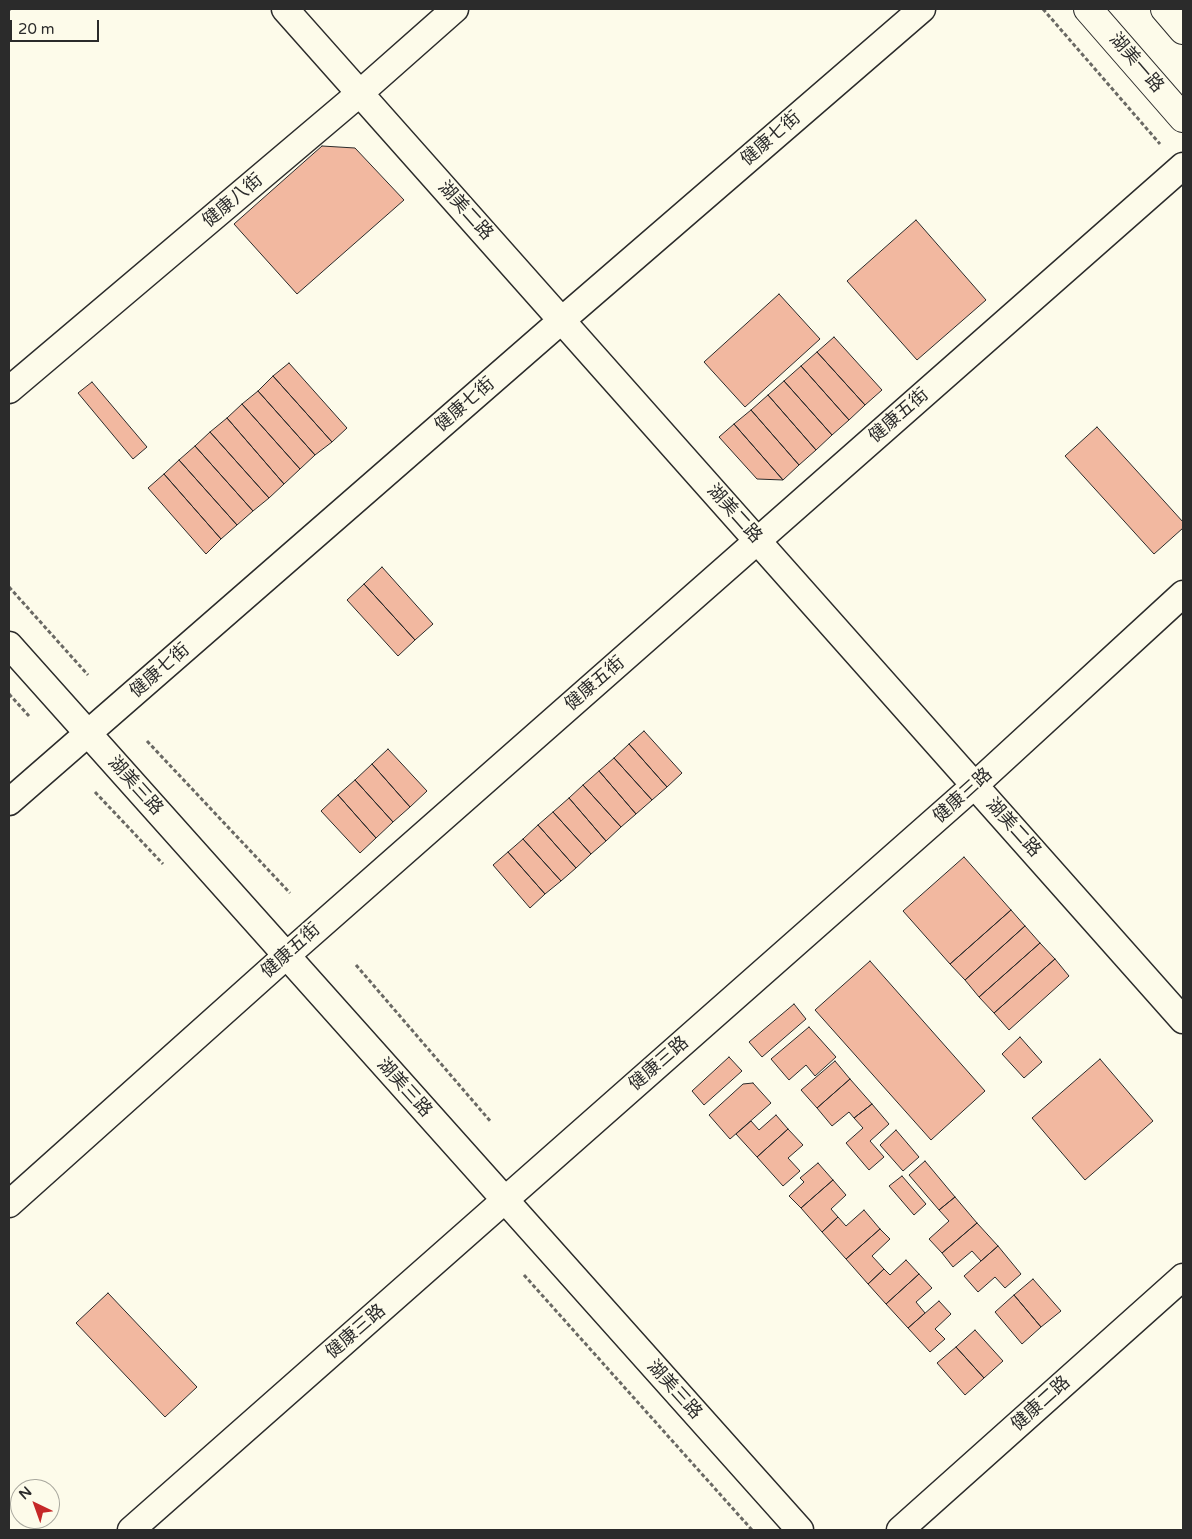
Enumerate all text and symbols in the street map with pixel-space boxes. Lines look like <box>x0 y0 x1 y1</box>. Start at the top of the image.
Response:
scale bar <box>12 10 101 42</box>
text: 20 m <box>18 20 55 38</box>
street label: 湖美一路 <box>1104 29 1168 97</box>
street label: 健康七街 <box>737 107 805 171</box>
street label: 健康八街 <box>198 170 268 232</box>
street label: 湖美二路 <box>433 177 497 245</box>
street label: 健康七街 <box>431 373 499 437</box>
street label: 健康五街 <box>865 384 933 448</box>
street label: 湖美二路 <box>702 480 766 548</box>
street label: 健康七街 <box>126 639 194 703</box>
street label: 健康五街 <box>561 652 629 716</box>
street label: 湖美三路 <box>103 752 167 820</box>
street label: 健康三路 <box>929 764 997 828</box>
street label: 湖美二路 <box>981 794 1045 862</box>
street label: 健康五街 <box>257 919 325 983</box>
street label: 健康三路 <box>625 1032 693 1096</box>
street label: 湖美三路 <box>372 1054 436 1122</box>
street label: 健康三路 <box>322 1300 390 1364</box>
street label: 湖美三路 <box>642 1356 706 1424</box>
street label: 健康二路 <box>1007 1372 1075 1436</box>
north arrow <box>10 1479 60 1529</box>
text: N <box>15 1483 35 1503</box>

